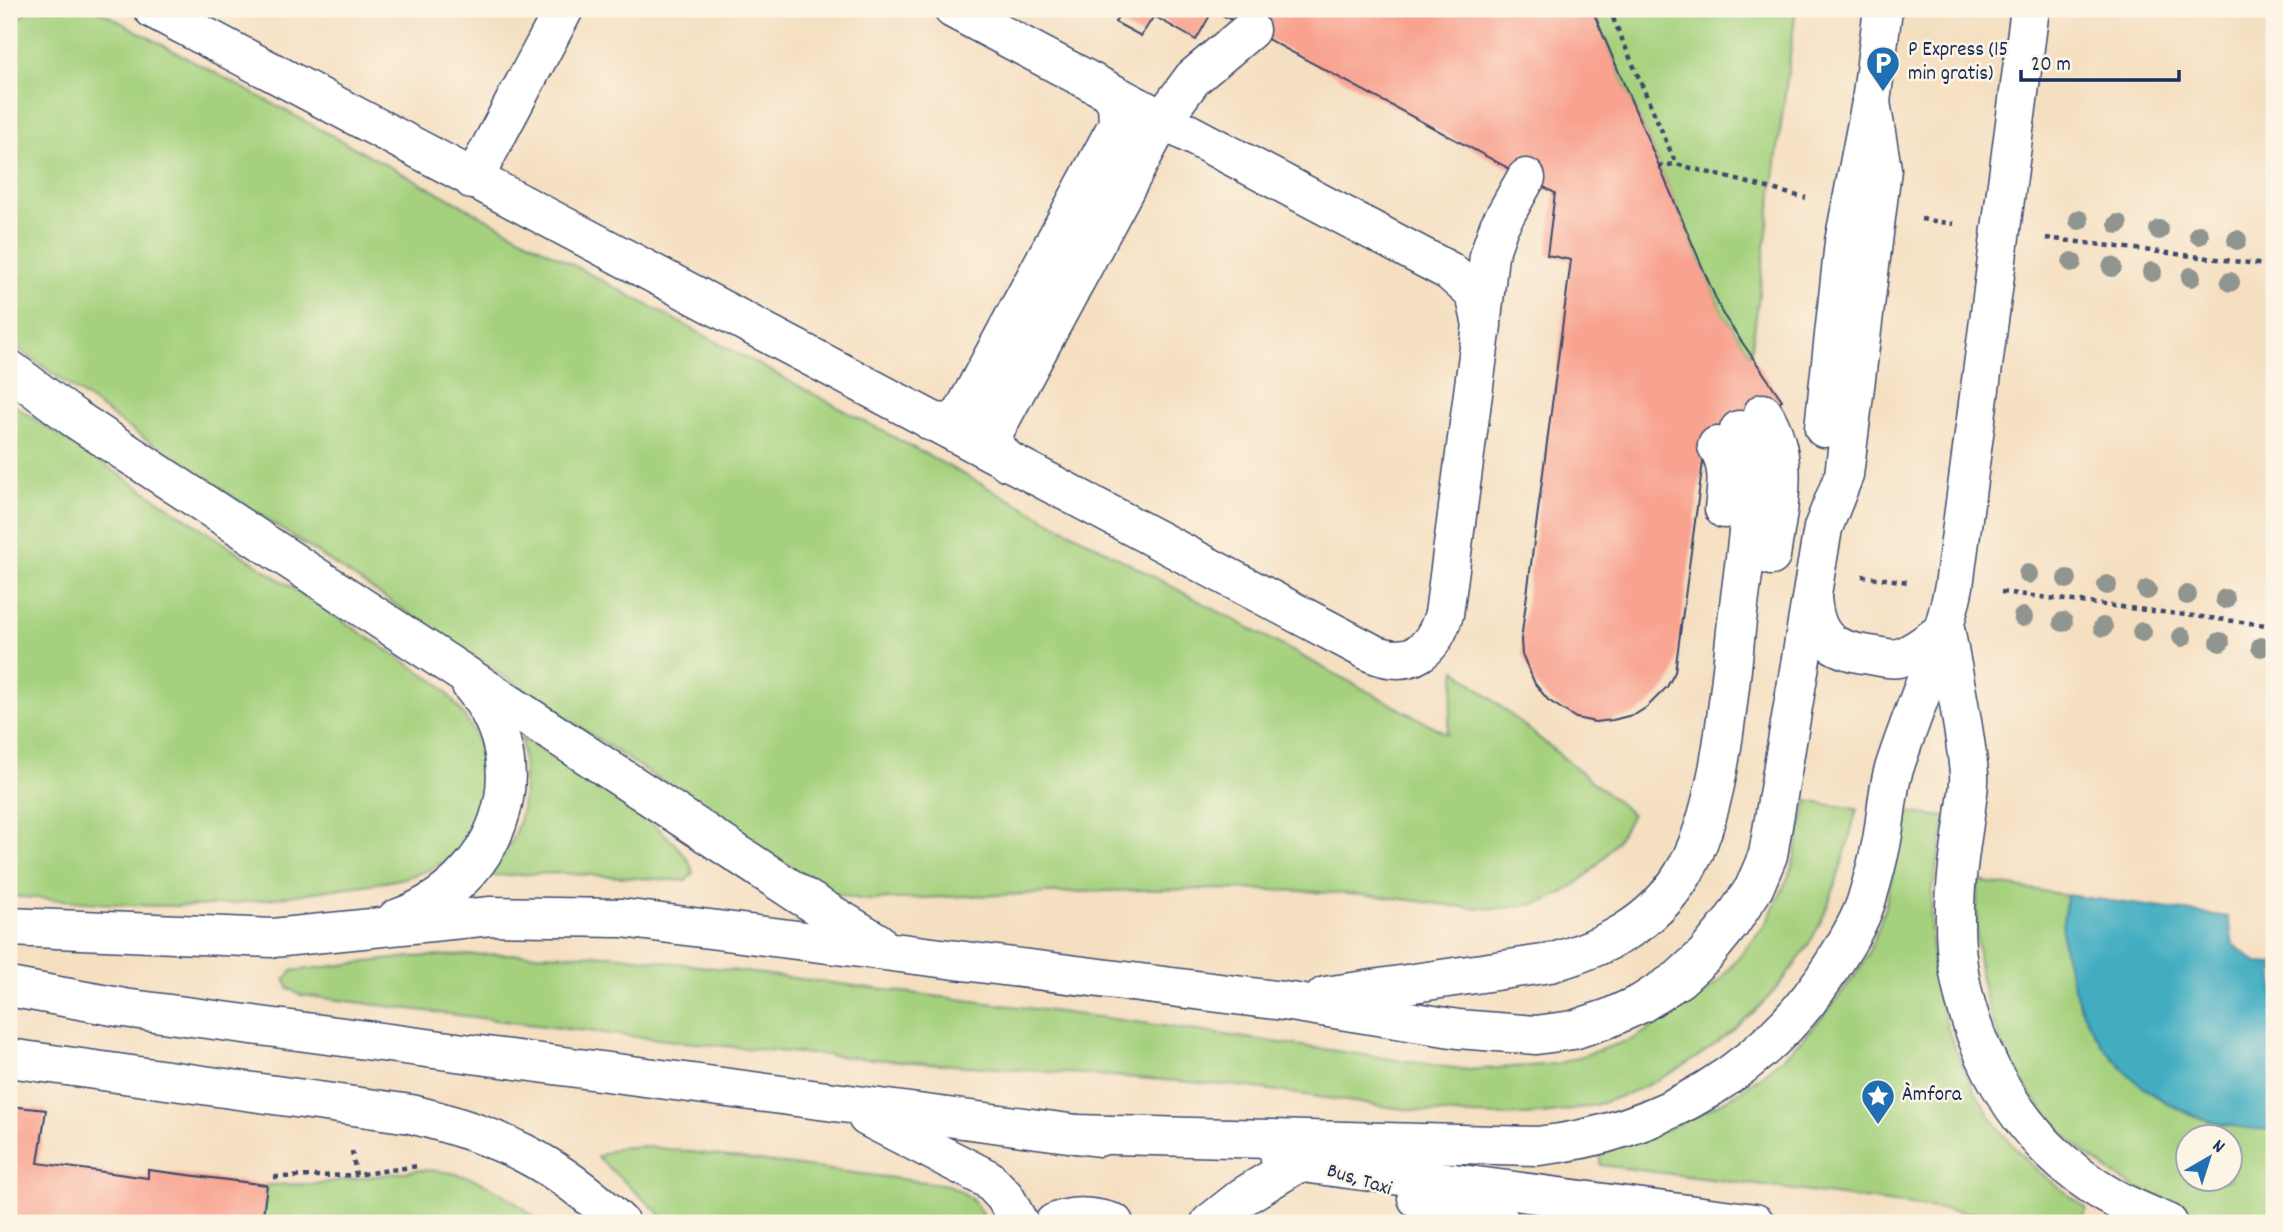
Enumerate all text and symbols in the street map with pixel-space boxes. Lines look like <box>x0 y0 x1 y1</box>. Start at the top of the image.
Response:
place label: P Express (15 min gratis) <box>1908 36 2008 90</box>
scale bar <box>2021 38 2178 82</box>
parking icon: P Express (15 min gratis) <box>1864 44 1902 93</box>
text: 20 m <box>2031 51 2071 81</box>
place icon: Àmfora <box>1859 1077 1897 1126</box>
place label: Àmfora <box>1902 1081 1963 1111</box>
north arrow <box>2174 1124 2244 1194</box>
text: N <box>2205 1134 2230 1161</box>
street label: Bus, Taxi <box>1323 1157 1395 1205</box>

